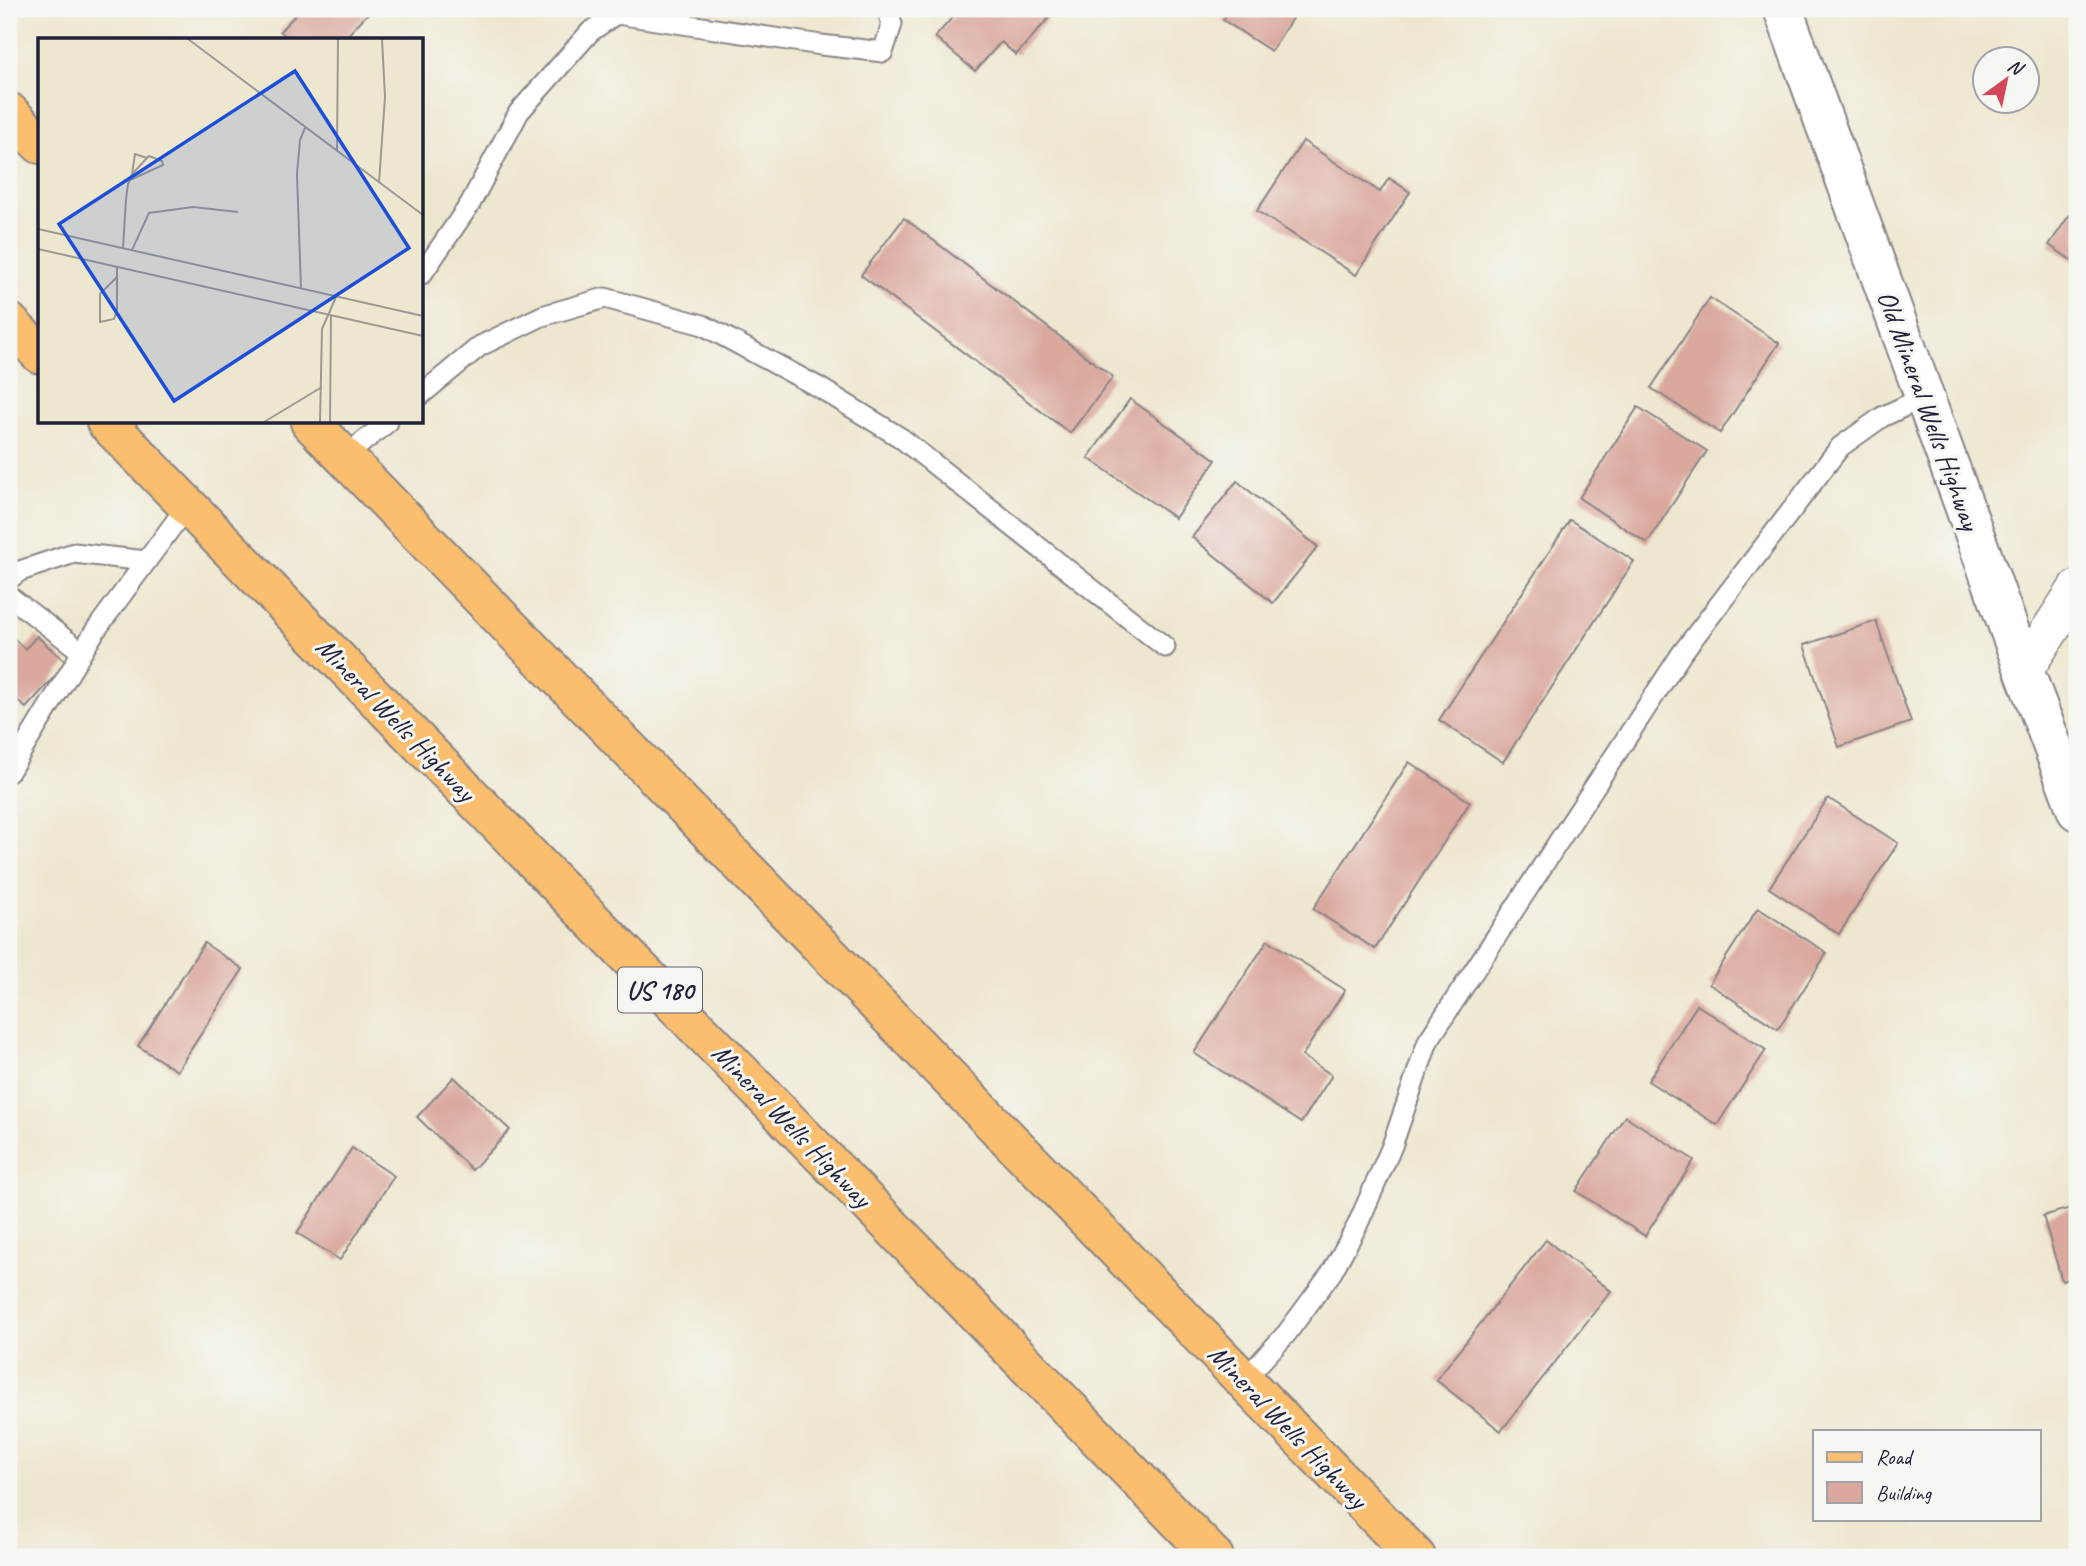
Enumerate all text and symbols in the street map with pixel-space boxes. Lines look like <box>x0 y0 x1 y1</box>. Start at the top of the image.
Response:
inset map <box>38 38 424 424</box>
north arrow <box>1970 46 2040 116</box>
text: N <box>2003 53 2029 82</box>
street label: Old Mineral Wells Highway <box>1869 286 1989 537</box>
street label: Mineral Wells Highway <box>309 629 485 810</box>
road number: US 180 <box>618 967 702 1012</box>
street label: Mineral Wells Highway <box>705 1035 881 1216</box>
street label: Mineral Wells Highway <box>1201 1336 1377 1517</box>
legend <box>1813 1430 2040 1520</box>
text: Road <box>1876 1444 1915 1470</box>
text: Building <box>1876 1480 1933 1506</box>

